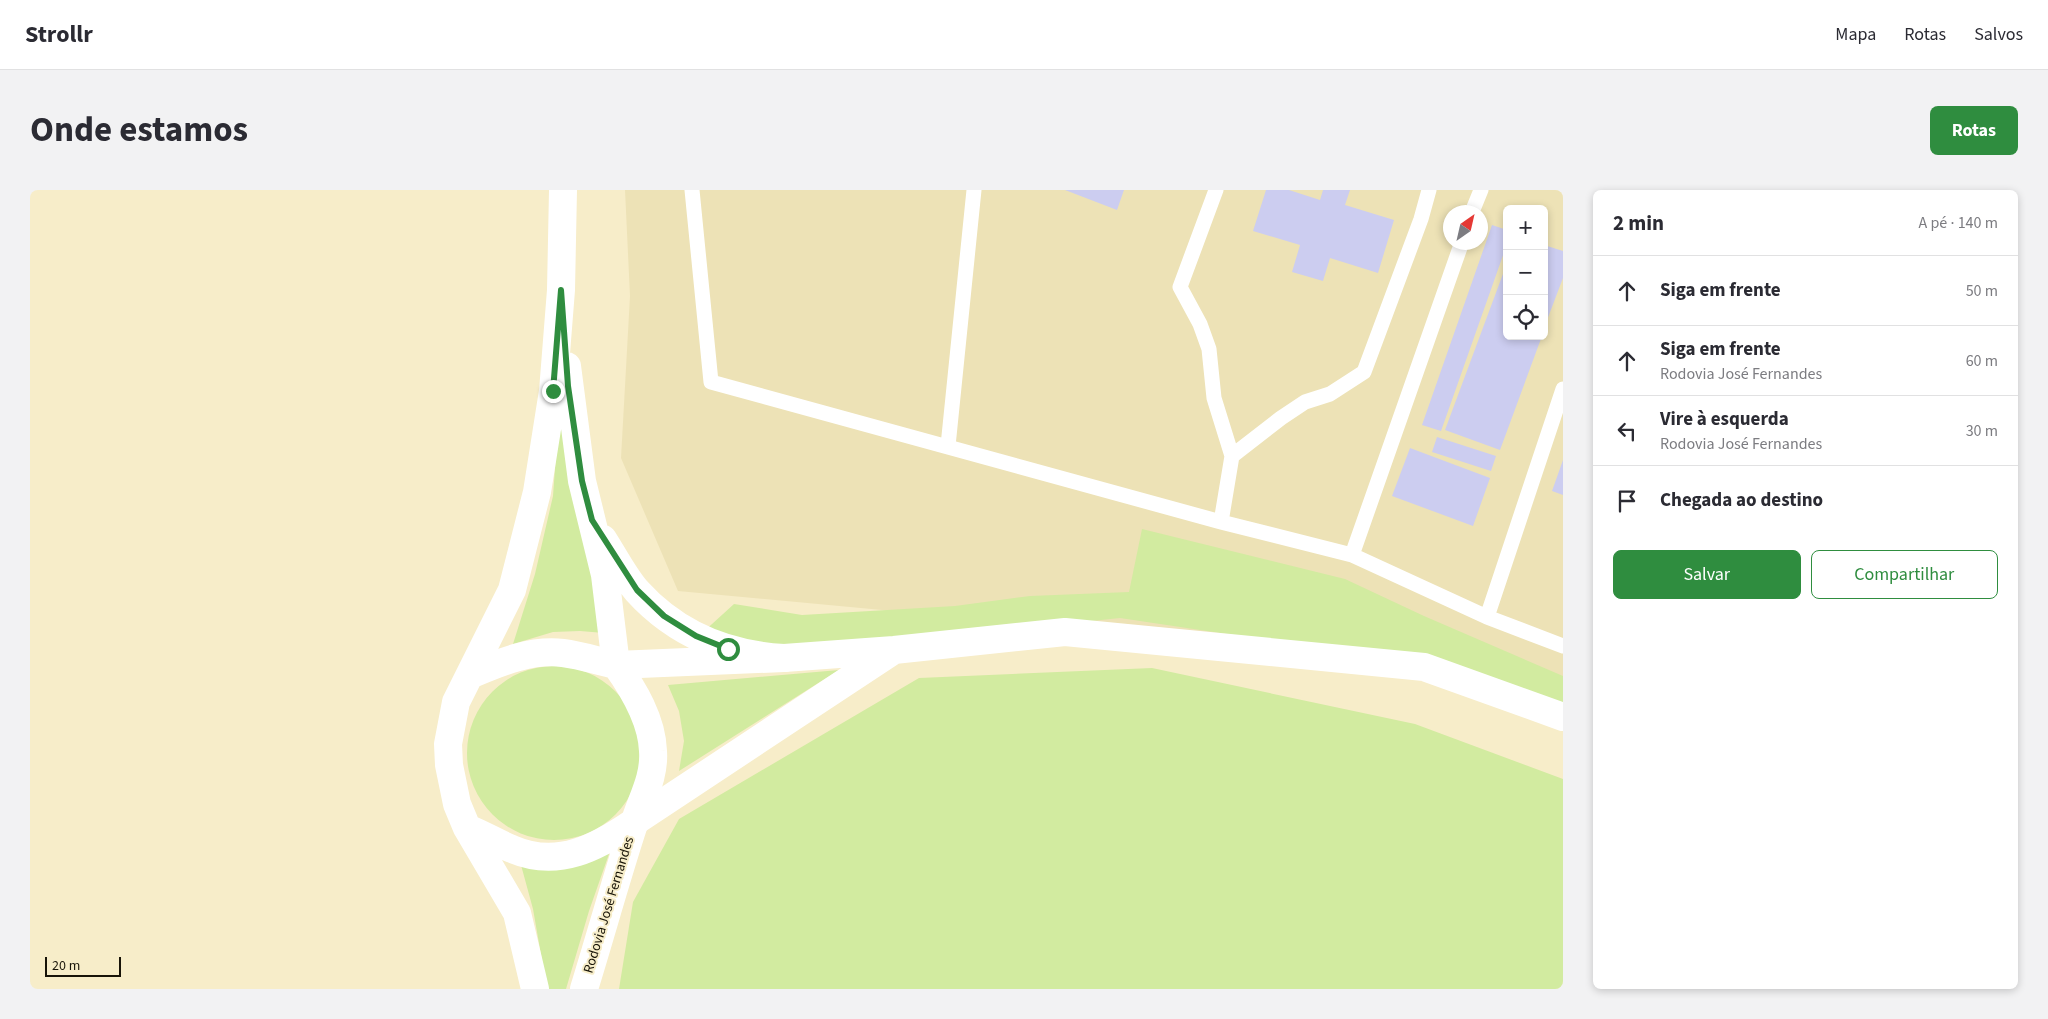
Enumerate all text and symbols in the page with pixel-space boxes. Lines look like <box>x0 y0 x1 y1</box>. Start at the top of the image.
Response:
text: Strollr <box>25 17 93 52</box>
text: Mapa <box>1835 22 1876 47</box>
text: Rotas <box>1904 22 1946 47</box>
text: Salvos <box>1974 22 2023 47</box>
text: Onde estamos <box>30 105 248 155</box>
button: Rotas <box>1930 106 2018 155</box>
north arrow <box>1443 205 1488 250</box>
map controls <box>1503 205 1548 340</box>
button: + <box>1503 205 1548 250</box>
text: 2 min <box>1613 208 1664 238</box>
text: A pé · 140 m <box>1919 212 1998 234</box>
button: − <box>1503 250 1548 295</box>
icon: ahead <box>1613 277 1641 305</box>
text: Siga em frente <box>1660 277 1781 304</box>
text: 50 m <box>1966 280 1998 302</box>
button: locate <box>1503 295 1548 340</box>
text: Siga em frente <box>1660 336 1781 363</box>
icon: ahead <box>1613 347 1641 375</box>
text: 60 m <box>1966 350 1998 372</box>
text: Rodovia José Fernandes <box>1660 363 1822 385</box>
route end <box>542 380 565 403</box>
text: Vire à esquerda <box>1660 406 1789 433</box>
icon: left <box>1613 417 1641 445</box>
text: 30 m <box>1966 420 1998 442</box>
text: Rodovia José Fernandes <box>1660 433 1822 455</box>
icon: arrive <box>1613 487 1641 515</box>
text: Chegada ao destino <box>1660 487 1823 514</box>
button: Salvar <box>1613 550 1801 599</box>
button: Compartilhar <box>1811 550 1998 599</box>
route start <box>717 638 740 661</box>
street label: Rodovia José Fernandes <box>579 834 639 976</box>
scale bar <box>45 954 121 977</box>
text: 20 m <box>52 956 80 976</box>

